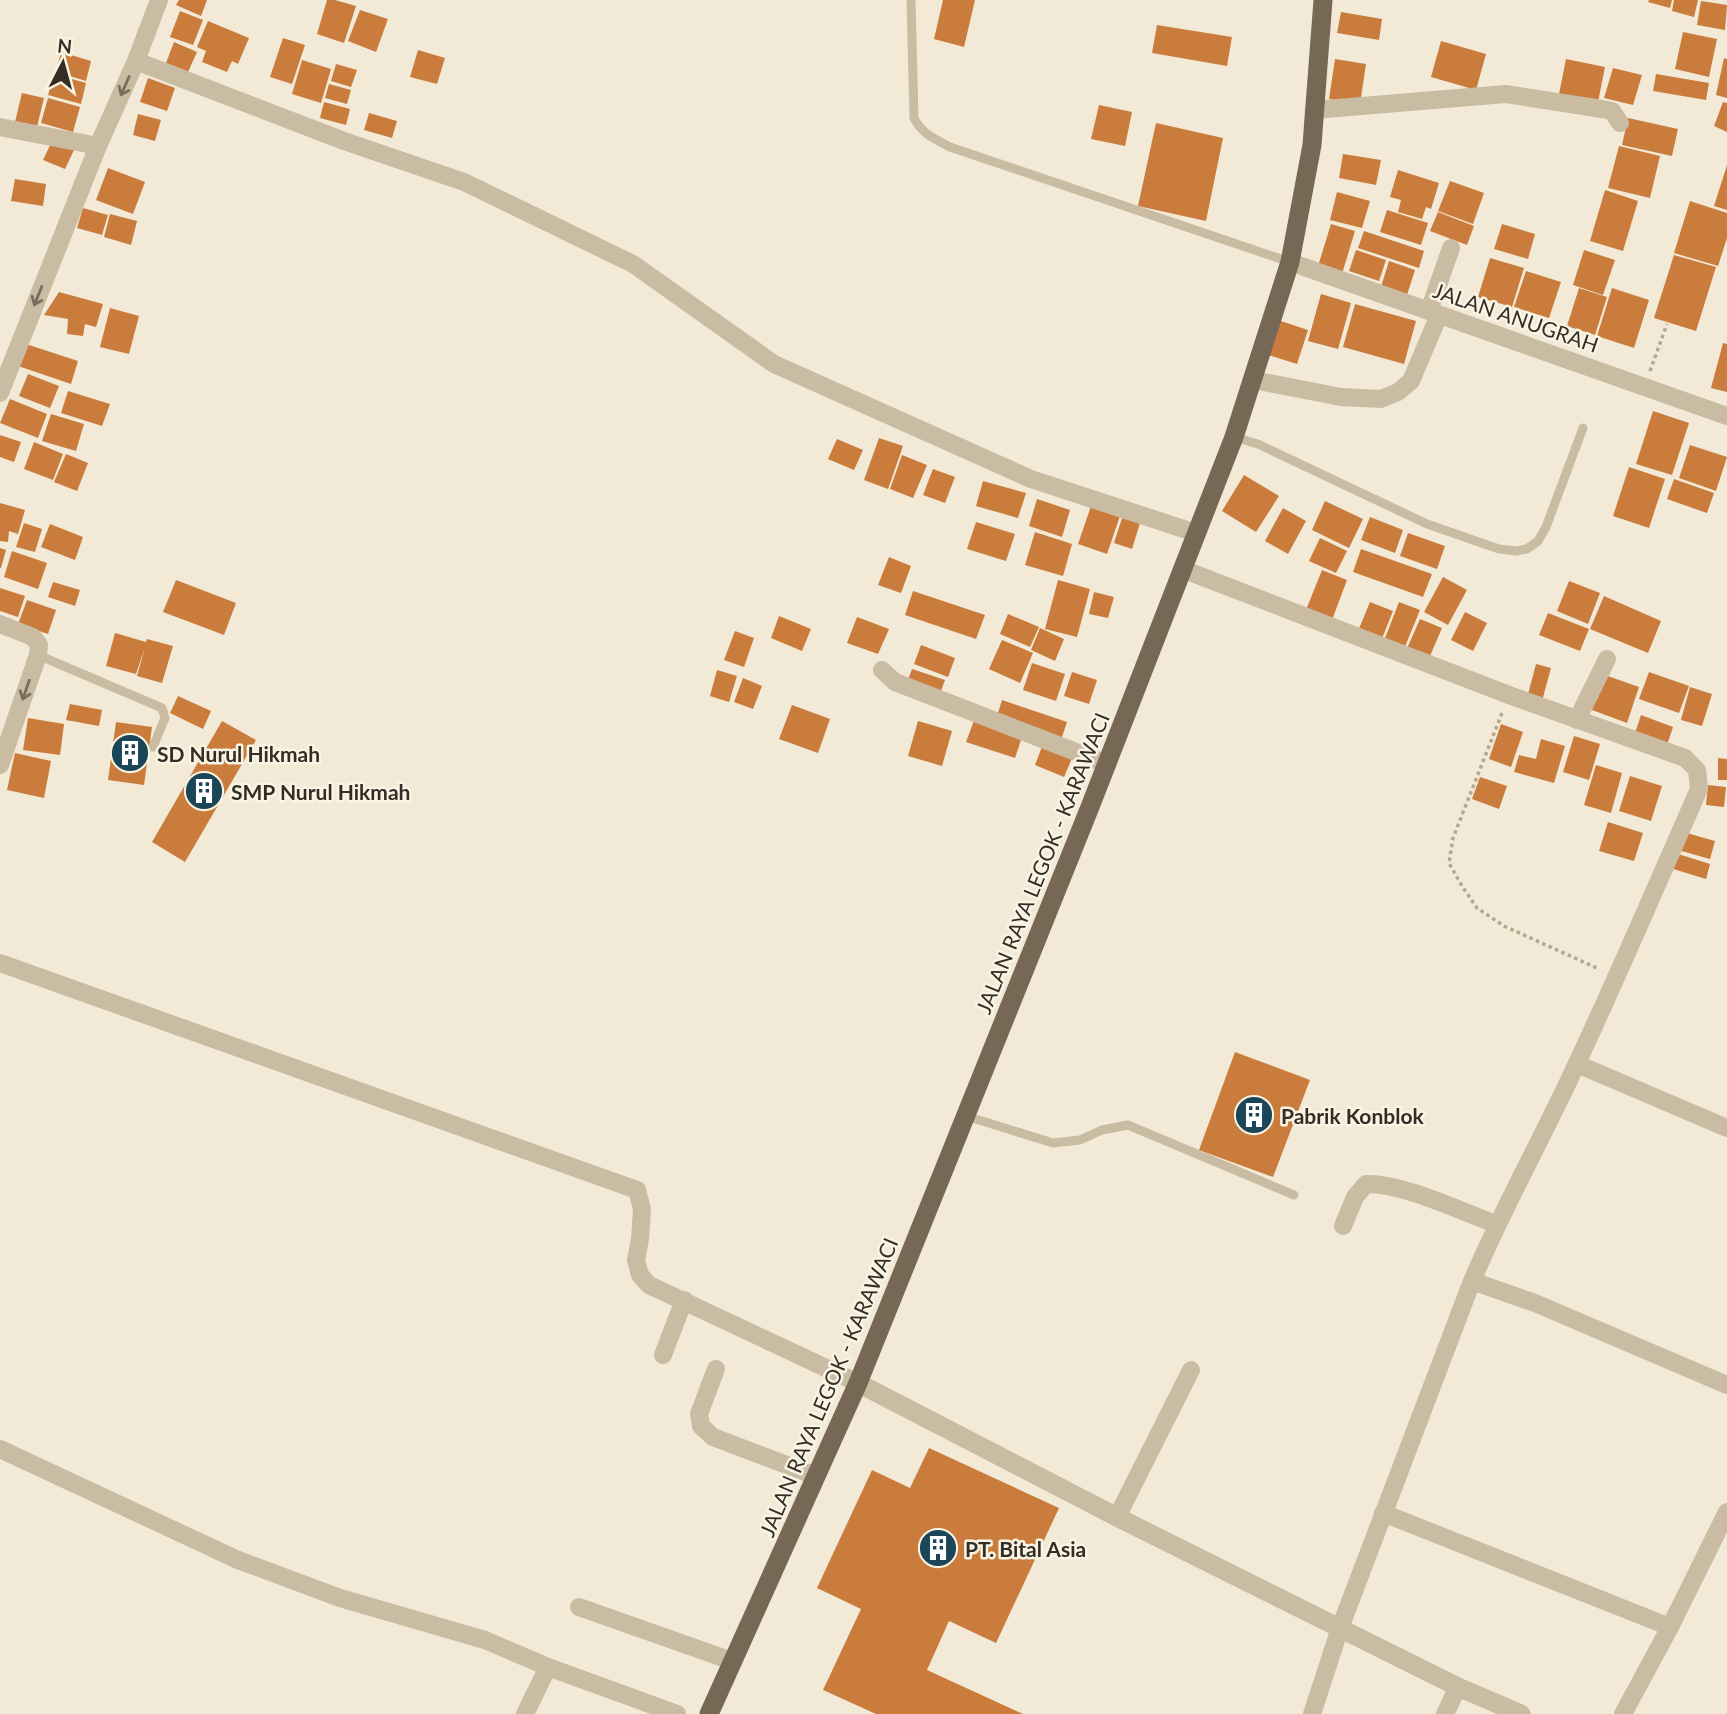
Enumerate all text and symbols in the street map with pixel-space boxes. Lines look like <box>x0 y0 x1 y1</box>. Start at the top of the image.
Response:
north arrow <box>28 28 98 98</box>
text: N <box>56 33 73 58</box>
one-way arrow <box>118 75 131 96</box>
street label: JALAN ANUGRAH <box>1430 277 1602 357</box>
one-way arrow <box>31 285 44 307</box>
one-way arrow <box>19 679 31 701</box>
street label: JALAN RAYA LEGOK - KARAWACI <box>970 709 1114 1017</box>
building icon: SD Nurul Hikmah <box>109 732 151 774</box>
place label: SD Nurul Hikmah <box>157 741 320 766</box>
building icon: SMP Nurul Hikmah <box>183 770 225 812</box>
place label: SMP Nurul Hikmah <box>231 779 410 804</box>
building icon: Pabrik Konblok <box>1233 1094 1275 1136</box>
place label: Pabrik Konblok <box>1281 1103 1424 1128</box>
street label: JALAN RAYA LEGOK - KARAWACI <box>754 1234 902 1540</box>
building icon: PT. Bital Asia <box>917 1527 959 1569</box>
place label: PT. Bital Asia <box>965 1536 1086 1561</box>

